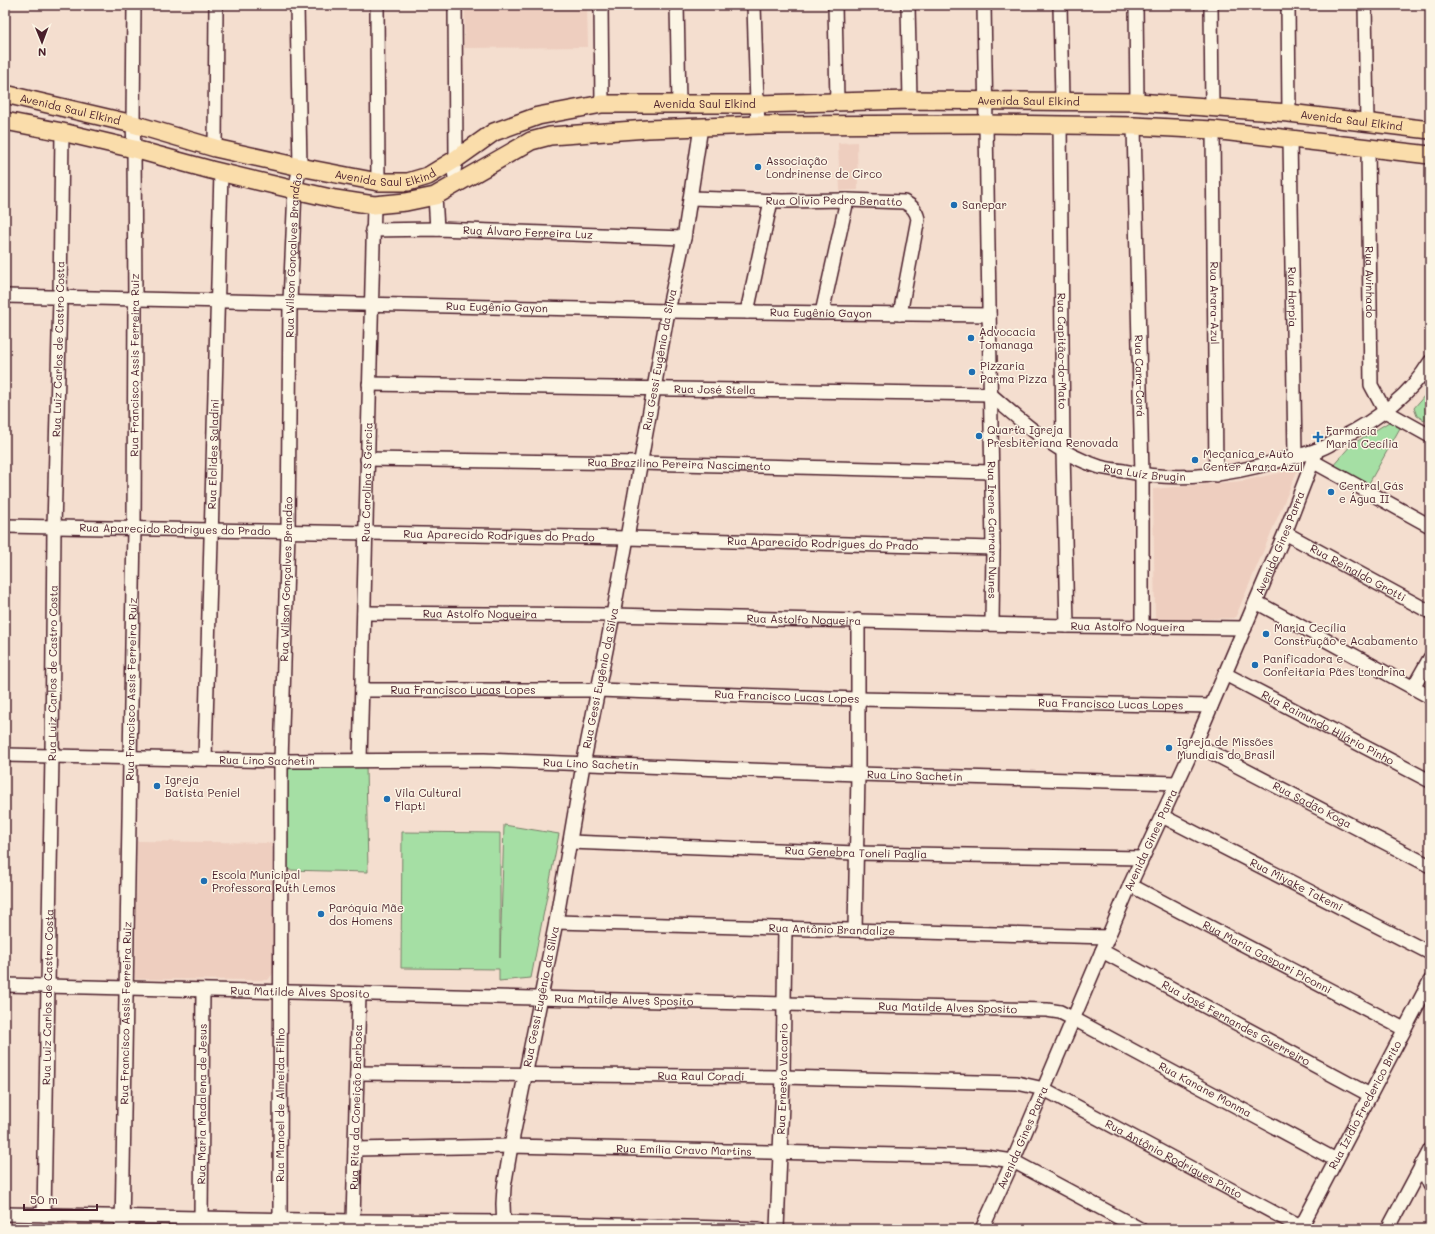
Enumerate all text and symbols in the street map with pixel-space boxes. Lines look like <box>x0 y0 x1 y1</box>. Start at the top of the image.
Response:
north arrow <box>22 22 62 62</box>
text: N <box>38 45 46 60</box>
street label: Avenida Saul Elkind <box>19 90 122 128</box>
street label: Avenida Saul Elkind <box>977 93 1080 108</box>
street label: Avenida Saul Elkind <box>653 96 756 111</box>
street label: Avenida Saul Elkind <box>1300 106 1403 134</box>
place label: Associação Londrinense de Circo <box>766 153 882 181</box>
marker: Associação Londrinense de Circo <box>753 162 763 172</box>
street label: Avenida Saul Elkind <box>334 165 439 189</box>
street label: Rua Wilson Gonçalves Brandão <box>282 171 306 338</box>
street label: Rua Olívio Pedro Benatto <box>765 192 903 209</box>
place label: Sanepar <box>962 197 1007 212</box>
marker: Sanepar <box>949 200 959 210</box>
street label: Rua Álvaro Ferreira Luz <box>463 222 593 242</box>
street label: Rua Avinhado <box>1362 246 1378 318</box>
street label: Rua Luiz Carlos de Castro Costa <box>48 261 67 437</box>
street label: Rua Arara-Azul <box>1207 261 1223 345</box>
street label: Rua Harpia <box>1285 266 1301 328</box>
street label: Rua Francisco Assis Ferreira Ruiz <box>126 273 142 457</box>
street label: Rua Gessi Eugênio da Silva <box>639 287 680 431</box>
street label: Rua Capitão-do-Mato <box>1055 293 1071 410</box>
street label: Rua Eugênio Gayon <box>446 298 548 315</box>
street label: Rua Eugênio Gayon <box>770 304 872 321</box>
place label: Advocacia Tomanaga <box>979 324 1036 352</box>
marker: Advocacia Tomanaga <box>966 333 976 343</box>
street label: Rua Cara-Cará <box>1132 335 1149 417</box>
place label: Pizzaria Parma Pizza <box>980 358 1048 386</box>
marker: Pizzaria Parma Pizza <box>967 367 977 377</box>
street label: Rua José Stella <box>674 381 756 397</box>
street label: Rua Elclides Saladini <box>204 399 222 509</box>
street label: Rua Carolina S Garcia <box>358 422 376 542</box>
place label: Quarta Igreja Presbiteriana Renovada <box>987 422 1119 450</box>
place label: Farmácia Maria Cecília <box>1326 423 1399 451</box>
marker: Quarta Igreja Presbiteriana Renovada <box>974 431 984 441</box>
marker: Farmácia Maria Cecília <box>1313 432 1323 442</box>
place label: Mecanica e Auto Center Arara Azul <box>1203 446 1303 474</box>
street label: Rua Brazilino Pereira Nascimento <box>587 454 771 473</box>
marker: Mecanica e Auto Center Arara Azul <box>1190 455 1200 465</box>
street label: Rua Luíz Brugin <box>1102 460 1186 484</box>
street label: Rua Irene Carrara Nunes <box>985 461 1001 599</box>
place label: Central Gás e Água II <box>1339 478 1404 506</box>
marker: Central Gás e Água II <box>1326 487 1336 497</box>
street label: Avenida Gines Parra <box>1252 489 1308 597</box>
street label: Rua Wilson Gonçalves Brandão <box>276 496 295 662</box>
street label: Rua Aparecido Rodrigues do Prado <box>79 519 271 538</box>
street label: Rua Aparecido Rodrigues do Prado <box>403 526 595 544</box>
street label: Rua Aparecido Rodrigues do Prado <box>727 533 919 553</box>
street label: Rua Reinaldo Grotti <box>1308 540 1409 604</box>
street label: Rua Luiz Carlos de Castro Costa <box>44 585 60 761</box>
street label: Rua Francisco Assis Ferreira Ruiz <box>122 597 140 781</box>
street label: Rua Astolfo Nogueira <box>423 605 538 621</box>
street label: Rua Gessi Eugênio da Silva <box>578 606 621 750</box>
street label: Rua Astolfo Nogueira <box>746 610 862 628</box>
street label: Rua Astolfo Nogueira <box>1070 618 1185 634</box>
place label: Maria Cecília Construção e Acabamento <box>1274 620 1418 648</box>
marker: Maria Cecília Construção e Acabamento <box>1261 629 1271 639</box>
place label: Panificadora e Confeitaria Pães Londrina <box>1263 651 1405 679</box>
marker: Panificadora e Confeitaria Pães Londrina <box>1250 660 1260 670</box>
street label: Rua Francisco Lucas Lopes <box>390 682 536 697</box>
street label: Rua Francisco Lucas Lopes <box>714 686 860 706</box>
street label: Rua Raimundo Hilário Pinho <box>1259 686 1397 768</box>
street label: Rua Francisco Lucas Lopes <box>1038 695 1184 712</box>
place label: Igreja de Missões Mundiais do Brasil <box>1177 734 1275 762</box>
marker: Igreja de Missões Mundiais do Brasil <box>1164 743 1174 753</box>
street label: Rua Lino Sachetin <box>219 752 315 768</box>
street label: Rua Lino Sachetin <box>543 754 639 773</box>
street label: Rua Lino Sachetin <box>867 766 963 784</box>
place label: Igreja Batista Peniel <box>165 772 240 800</box>
street label: Rua Sadão Koga <box>1270 778 1355 831</box>
marker: Igreja Batista Peniel <box>152 781 162 791</box>
place label: Vila Cultural Flapt! <box>395 785 461 813</box>
street label: Avenida Gines Parra <box>1120 786 1180 893</box>
marker: Vila Cultural Flapt! <box>382 794 392 804</box>
street label: Rua Genebra Toneli Paglia <box>784 842 927 861</box>
street label: Rua Miyake Takemi <box>1248 854 1346 914</box>
place label: Escola Municipal Professora Ruth Lemos <box>212 867 336 895</box>
marker: Escola Municipal Professora Ruth Lemos <box>199 876 209 886</box>
place label: Paróquia Mãe dos Homens <box>329 900 404 928</box>
street label: Rua Luiz Carlos de Castro Costa <box>38 909 56 1085</box>
marker: Paróquia Mãe dos Homens <box>316 909 326 919</box>
street label: Rua Maria Gaspari Piconni <box>1200 917 1334 997</box>
street label: Rua Antônio Brandalize <box>769 920 895 938</box>
street label: Rua Francisco Assis Ferreira Ruiz <box>116 921 134 1105</box>
street label: Rua Gessi Eugênio da Silva <box>519 925 562 1068</box>
street label: Rua José Fernandes Guerreiro <box>1159 977 1313 1069</box>
street label: Rua Matilde Alves Sposito <box>230 982 370 1001</box>
street label: Rua Matilde Alves Sposito <box>554 990 694 1009</box>
street label: Rua Matilde Alves Sposito <box>878 998 1018 1016</box>
street label: Rua Maria Madalena de Jesus <box>193 1023 210 1185</box>
street label: Rua Ernesto Vacario <box>773 1023 791 1135</box>
street label: Rua Rita da Coneição Barbosa <box>346 1024 365 1190</box>
street label: Rua Manoel de Almeida Filho <box>272 1028 287 1182</box>
street label: Rua Izidio Frederico Brito <box>1325 1038 1405 1172</box>
street label: Rua Kanane Monma <box>1156 1058 1255 1120</box>
street label: Rua Raul Coradi <box>657 1068 744 1084</box>
street label: Avenida Gines Parra <box>993 1083 1051 1191</box>
street label: Rua Antônio Rodrigues Pinto <box>1103 1115 1245 1202</box>
street label: Rua Emília Cravo Martins <box>616 1140 752 1159</box>
scale bar <box>24 1186 97 1212</box>
text: 50 m <box>30 1191 58 1207</box>

